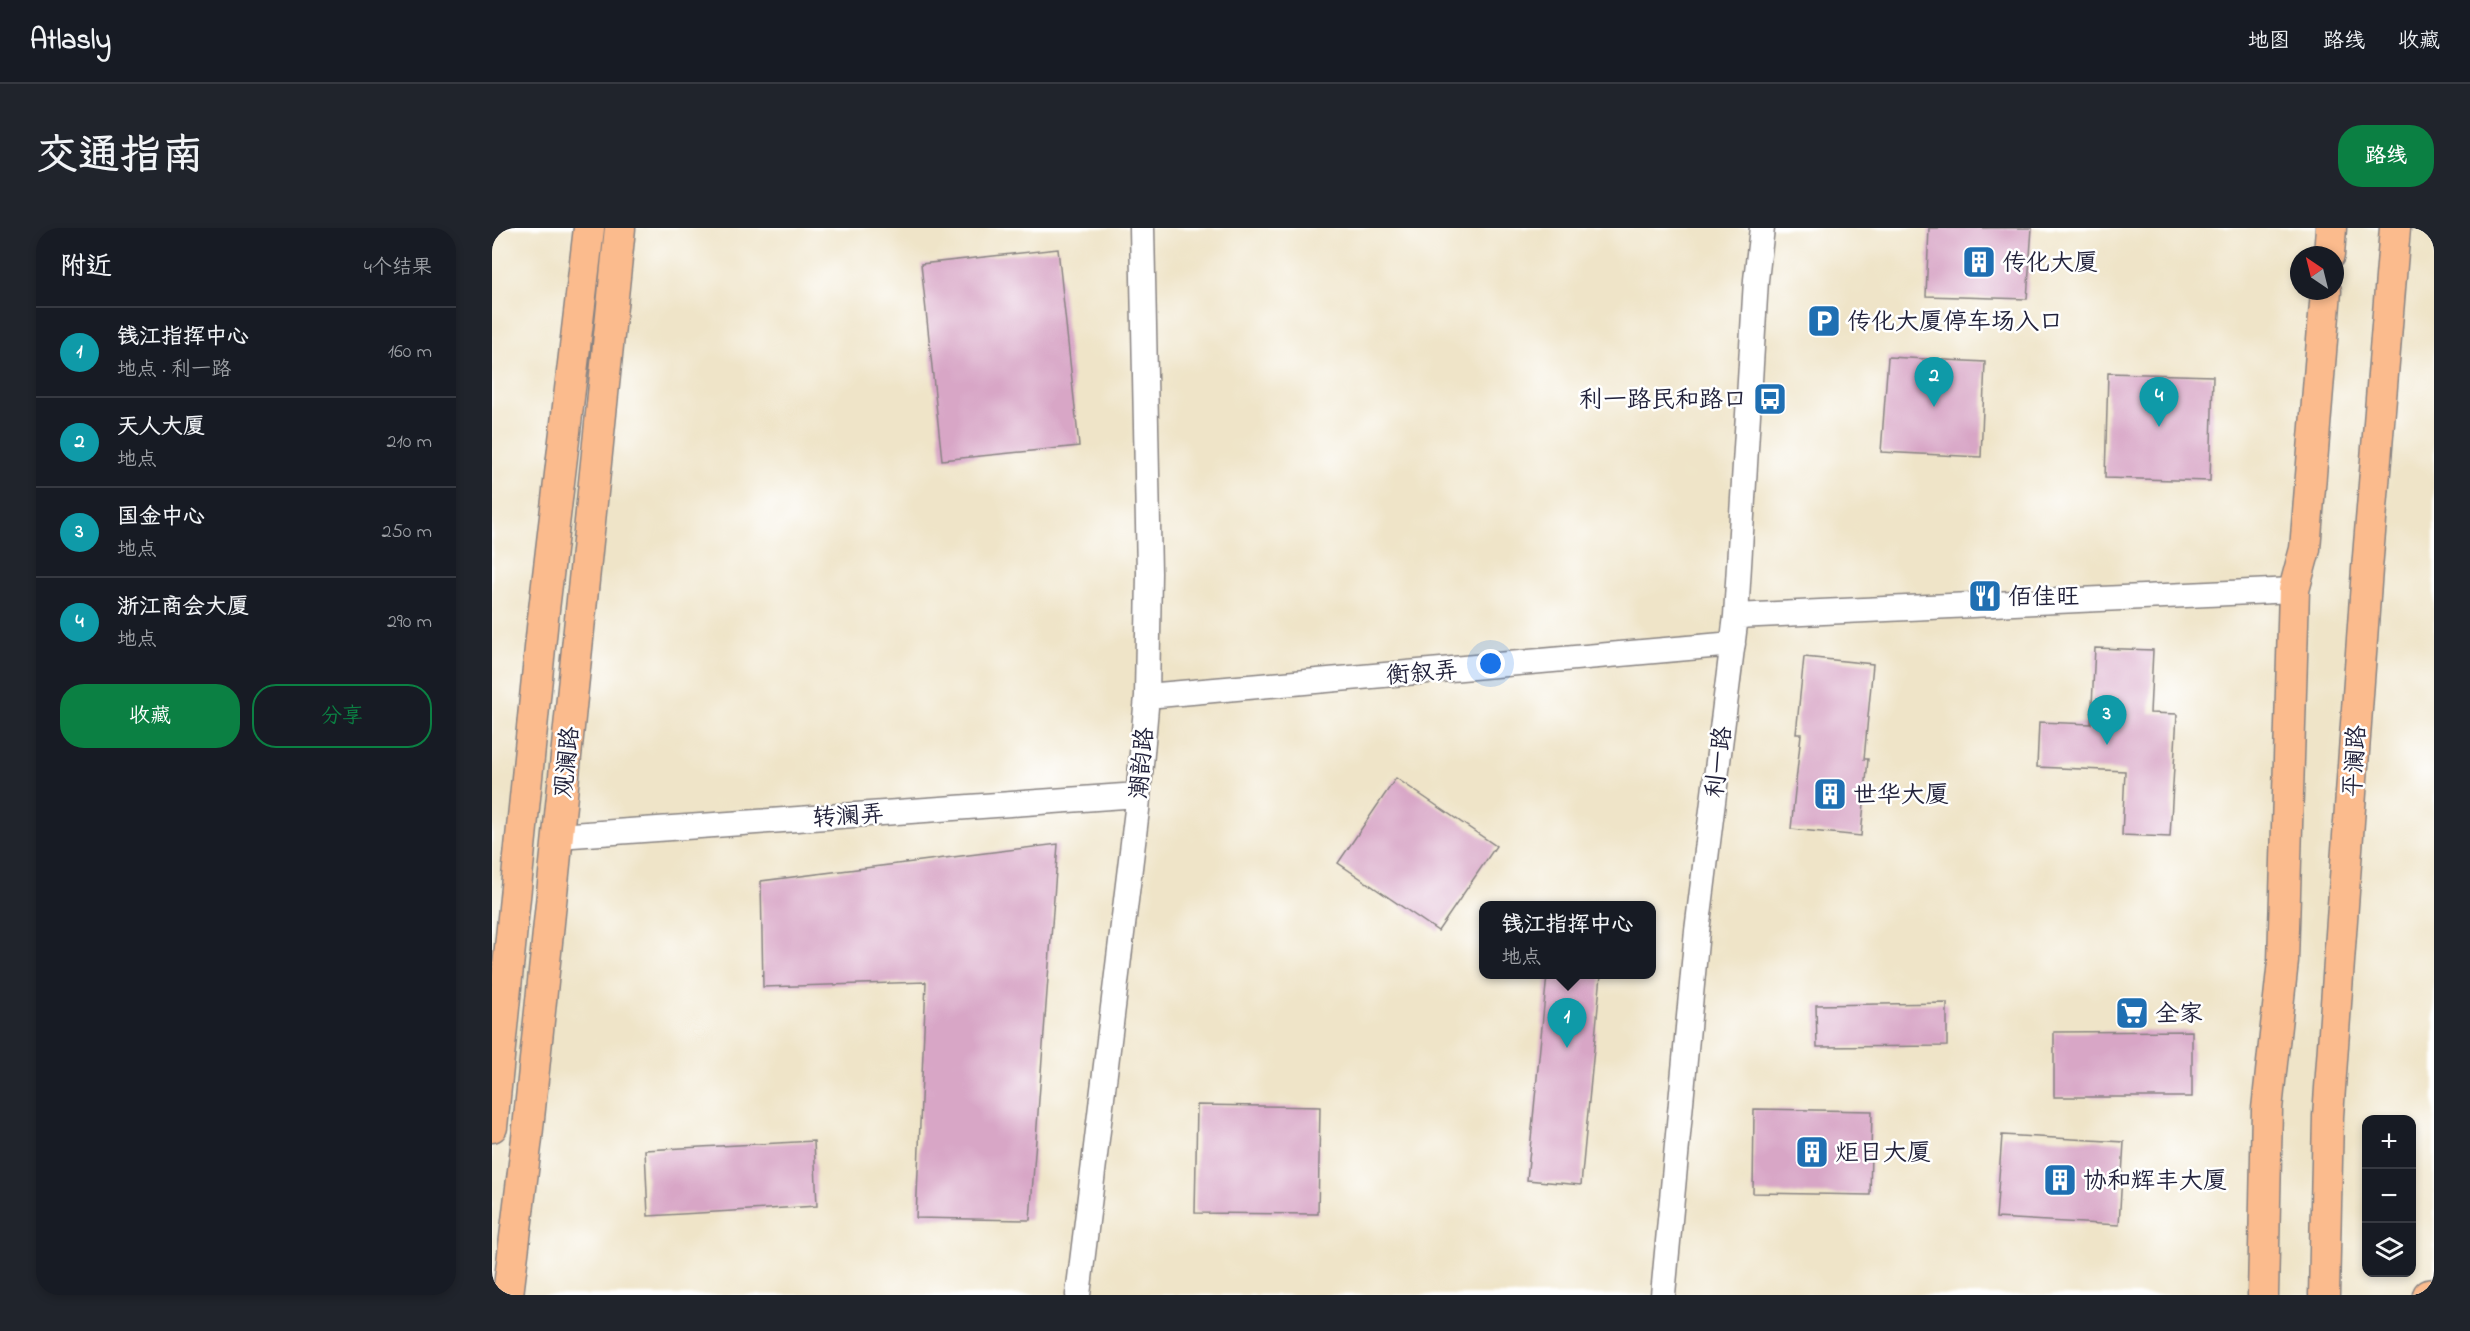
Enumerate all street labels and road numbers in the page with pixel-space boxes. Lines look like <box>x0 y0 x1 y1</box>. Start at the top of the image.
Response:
street label: 衡叙弄 <box>1385 654 1460 695</box>
street label: 利一路 <box>1699 724 1742 800</box>
street label: 平澜路 <box>2337 724 2376 798</box>
street label: 观澜路 <box>547 725 590 800</box>
street label: 潮韵路 <box>1123 726 1164 801</box>
street label: 转澜弄 <box>811 798 885 837</box>

